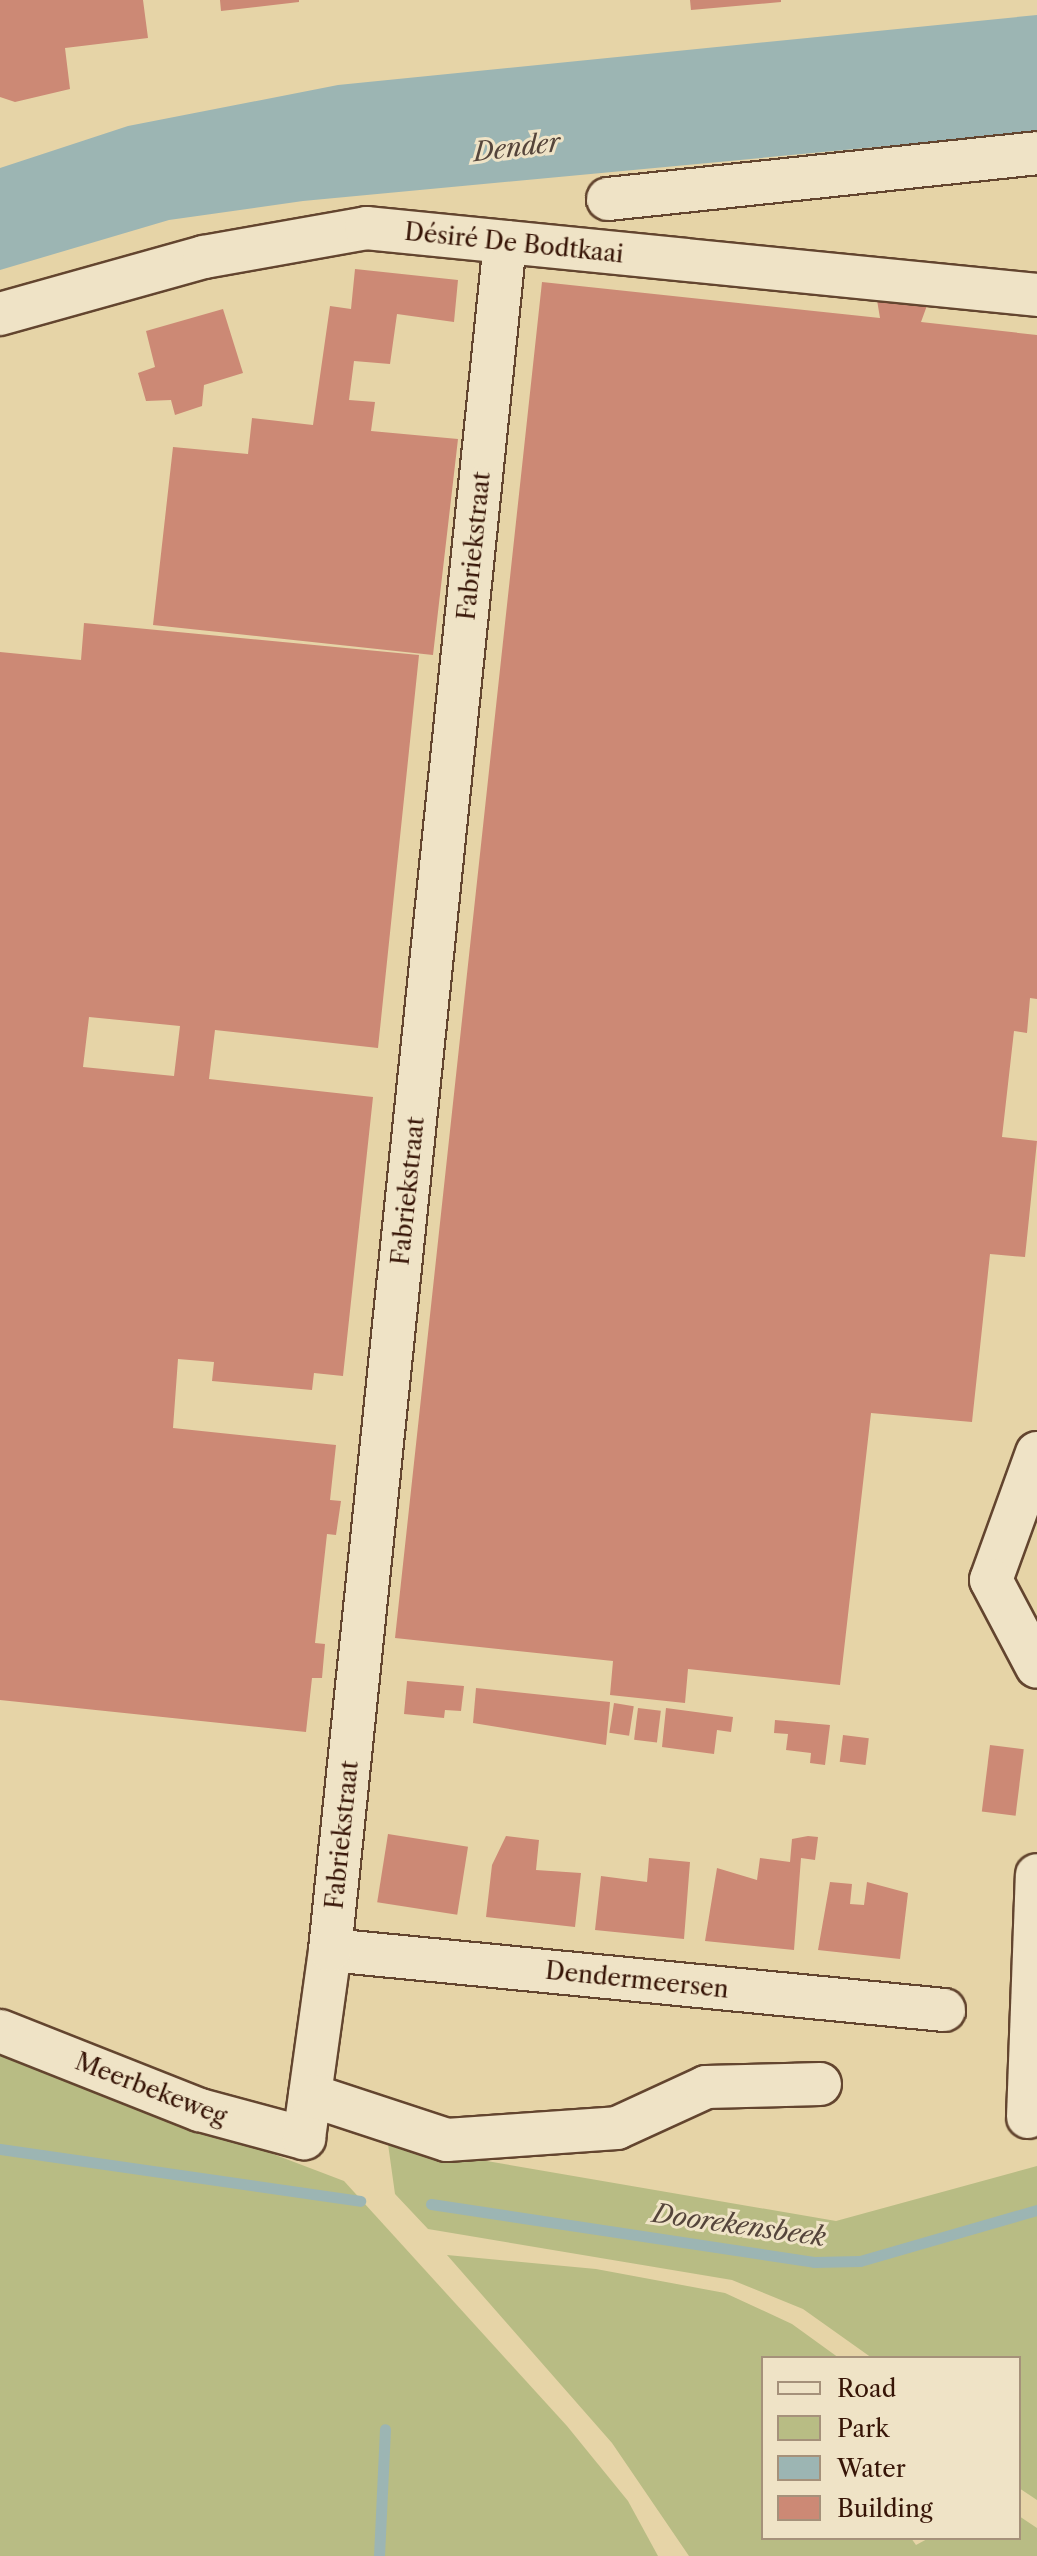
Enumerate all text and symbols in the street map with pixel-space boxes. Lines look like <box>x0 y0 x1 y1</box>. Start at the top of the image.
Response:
water label: Dender <box>472 127 562 169</box>
street label: Désiré De Bodtkaai <box>403 217 625 269</box>
street label: Fabriekstraat <box>452 470 496 622</box>
street label: Fabriekstraat <box>386 1115 430 1267</box>
street label: Fabriekstraat <box>320 1759 364 1911</box>
street label: Dendermeersen <box>544 1956 730 2004</box>
street label: Meerbekeweg <box>71 2047 231 2131</box>
water label: Doorekensbeek <box>650 2198 828 2254</box>
legend <box>761 2356 1021 2540</box>
text: Road <box>837 2374 896 2403</box>
text: Park <box>837 2414 889 2443</box>
text: Water <box>837 2454 906 2483</box>
text: Building <box>837 2494 933 2523</box>

